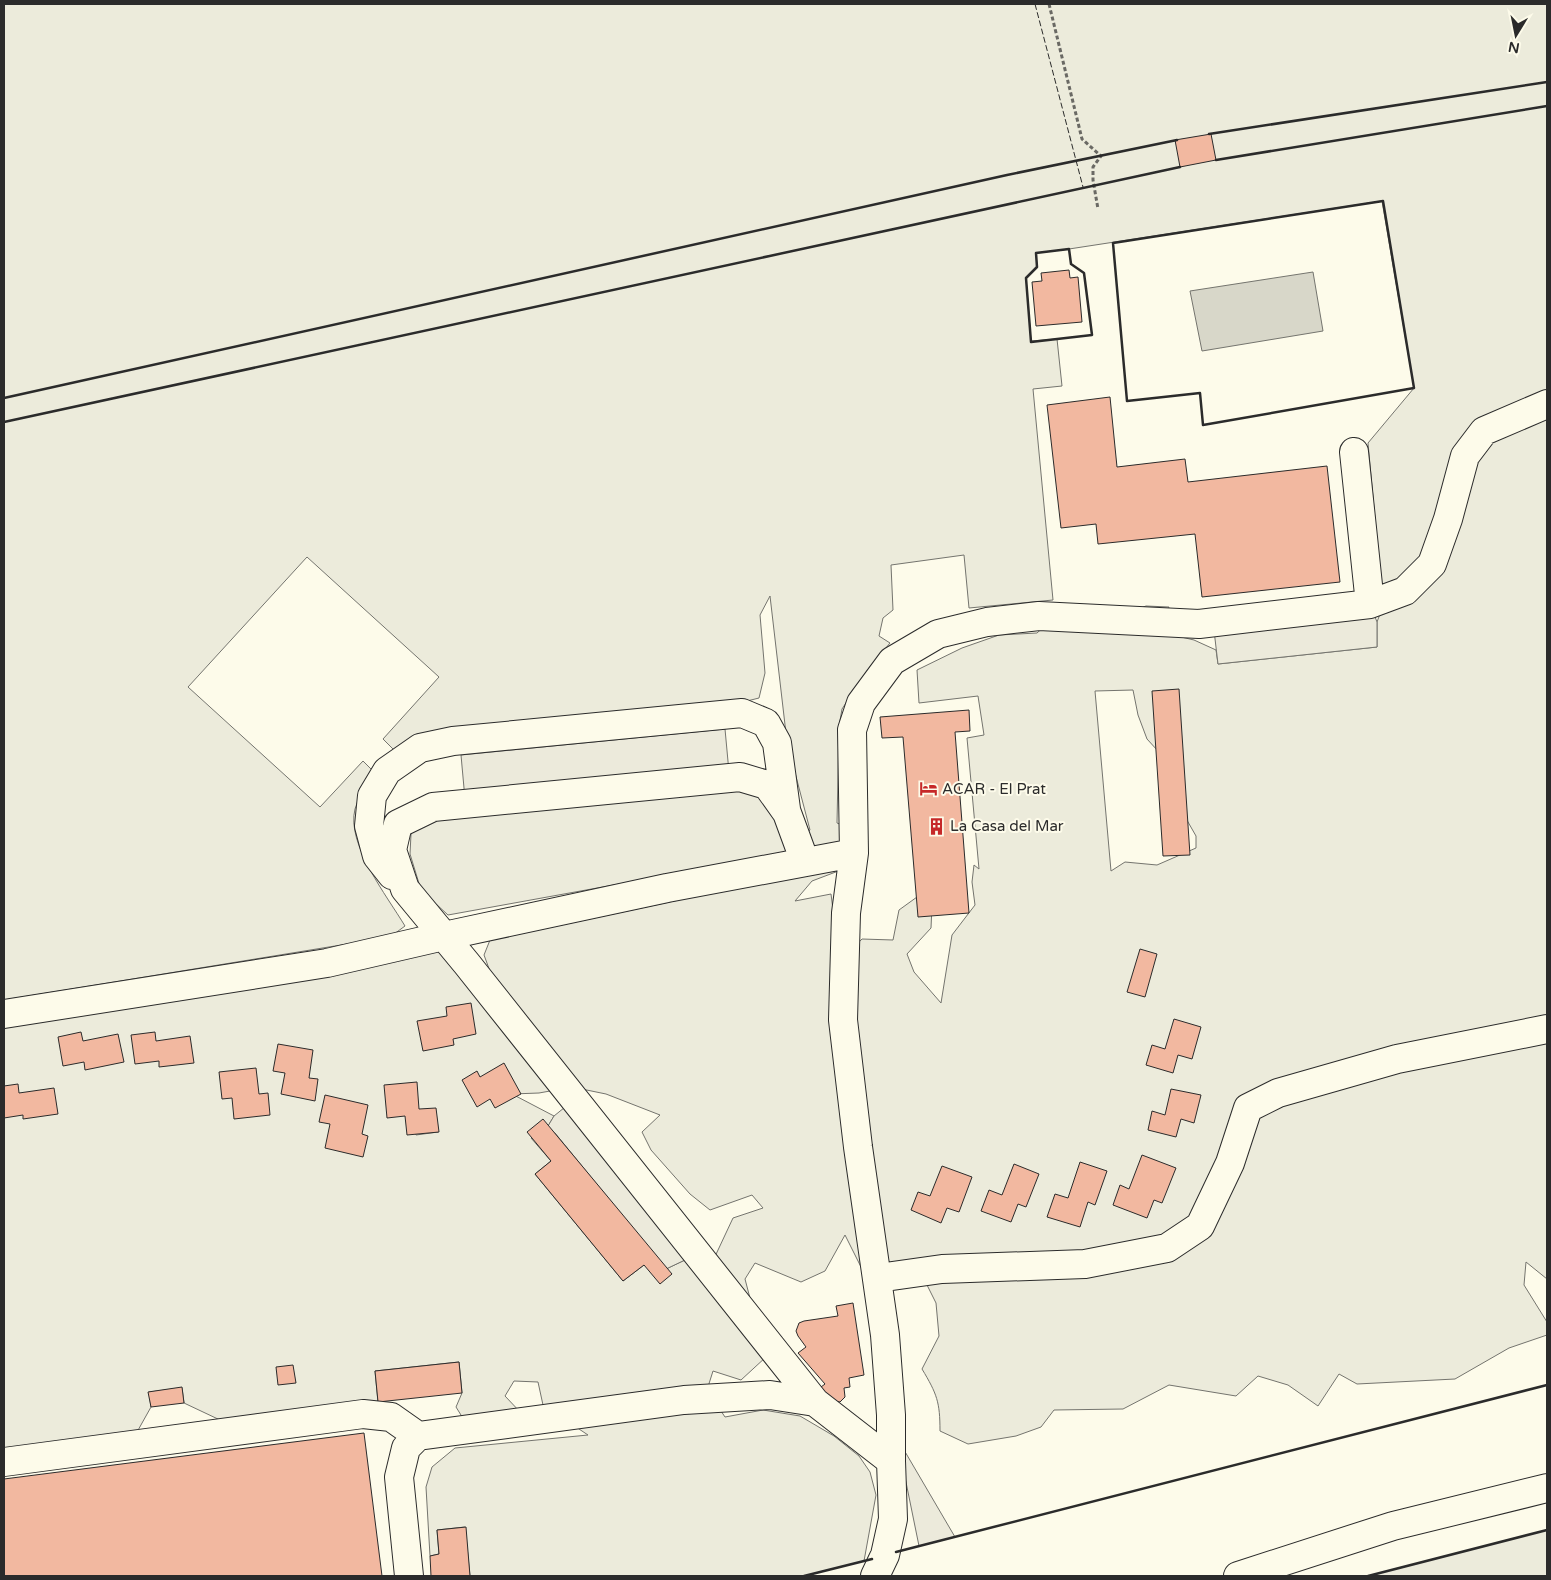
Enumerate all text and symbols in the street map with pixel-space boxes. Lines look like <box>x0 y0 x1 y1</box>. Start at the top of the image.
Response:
north arrow <box>1491 10 1541 60</box>
text: N <box>1507 38 1521 57</box>
hotel icon: ACAR - El Prat <box>918 779 938 799</box>
place label: ACAR - El Prat <box>942 780 1046 798</box>
building icon: La Casa del Mar <box>926 816 946 836</box>
place label: La Casa del Mar <box>950 817 1064 835</box>

